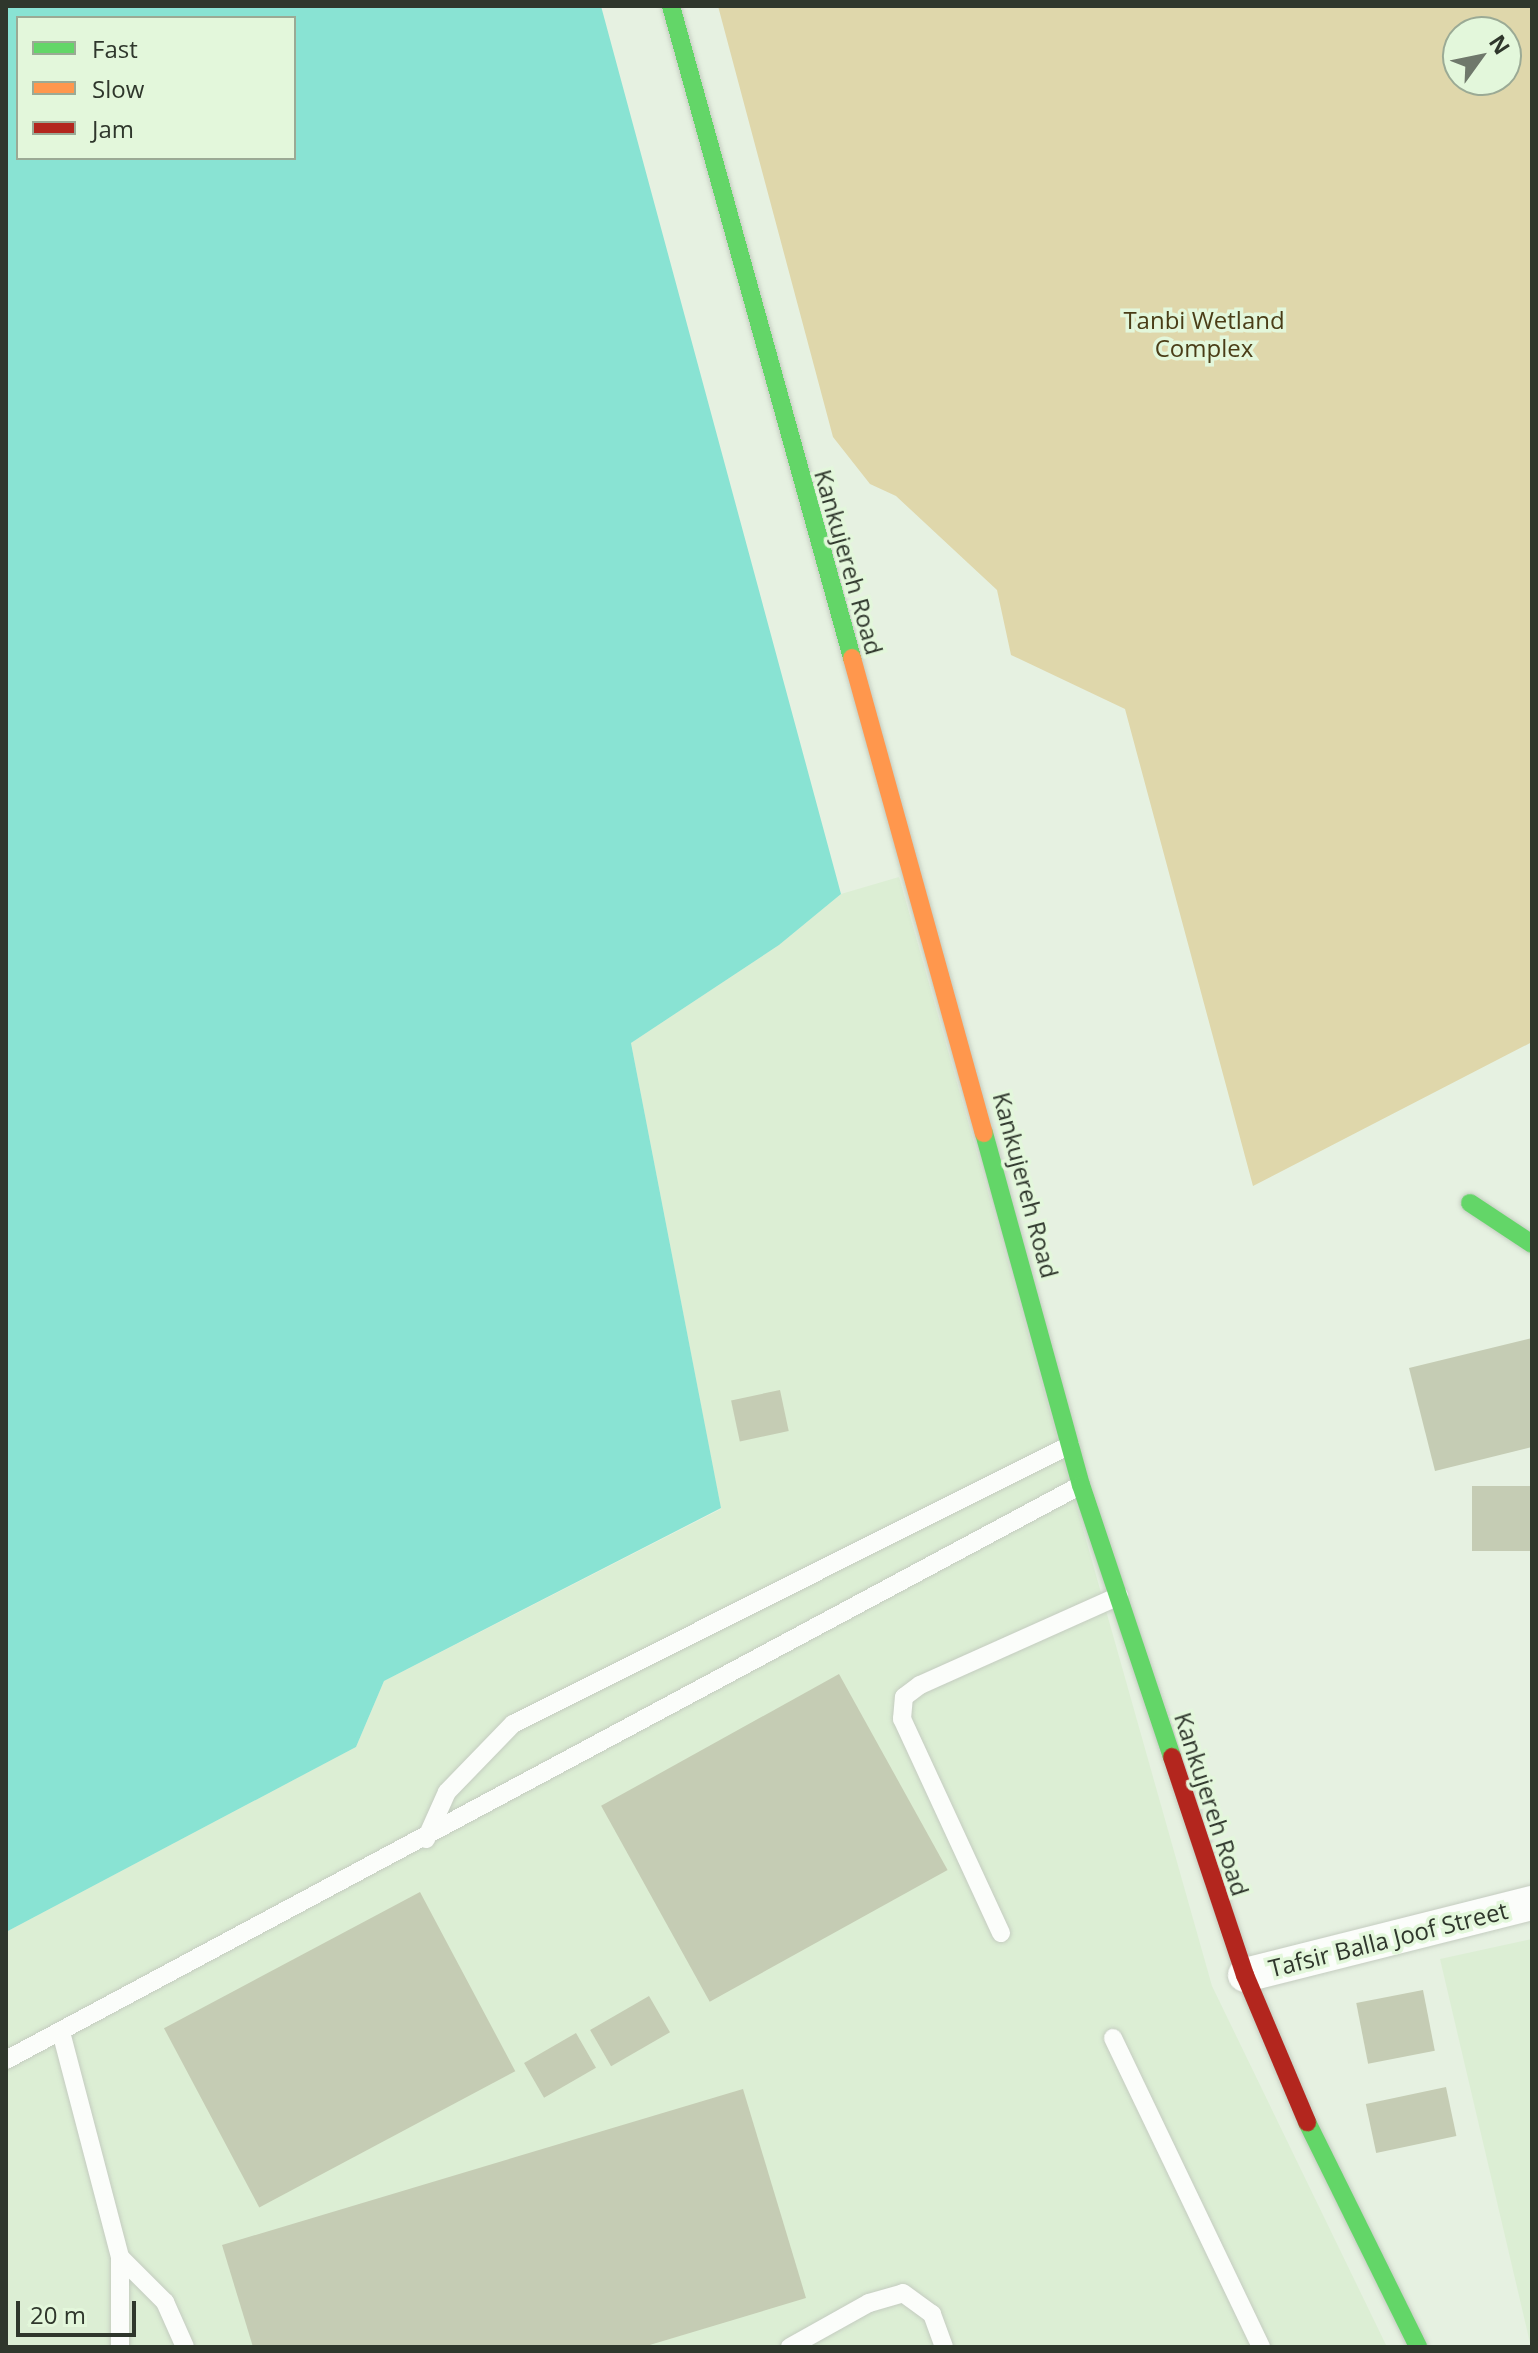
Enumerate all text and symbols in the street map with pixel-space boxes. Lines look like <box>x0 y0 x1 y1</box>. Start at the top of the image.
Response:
legend <box>16 16 296 160</box>
north arrow <box>1442 16 1522 96</box>
text: N <box>1483 28 1518 60</box>
text: Fast <box>92 32 138 65</box>
text: Slow <box>92 72 144 105</box>
text: Jam <box>92 112 134 145</box>
park label: Tanbi Wetland Complex <box>1123 306 1285 362</box>
street label: Kankujereh Road <box>809 466 889 658</box>
street label: Kankujereh Road <box>987 1089 1065 1281</box>
street label: Kankujereh Road <box>1169 1709 1255 1899</box>
street label: Tafsir Balla Joof Street <box>1265 1895 1511 1983</box>
scale bar <box>20 2285 140 2335</box>
text: 20 m <box>30 2298 86 2331</box>

